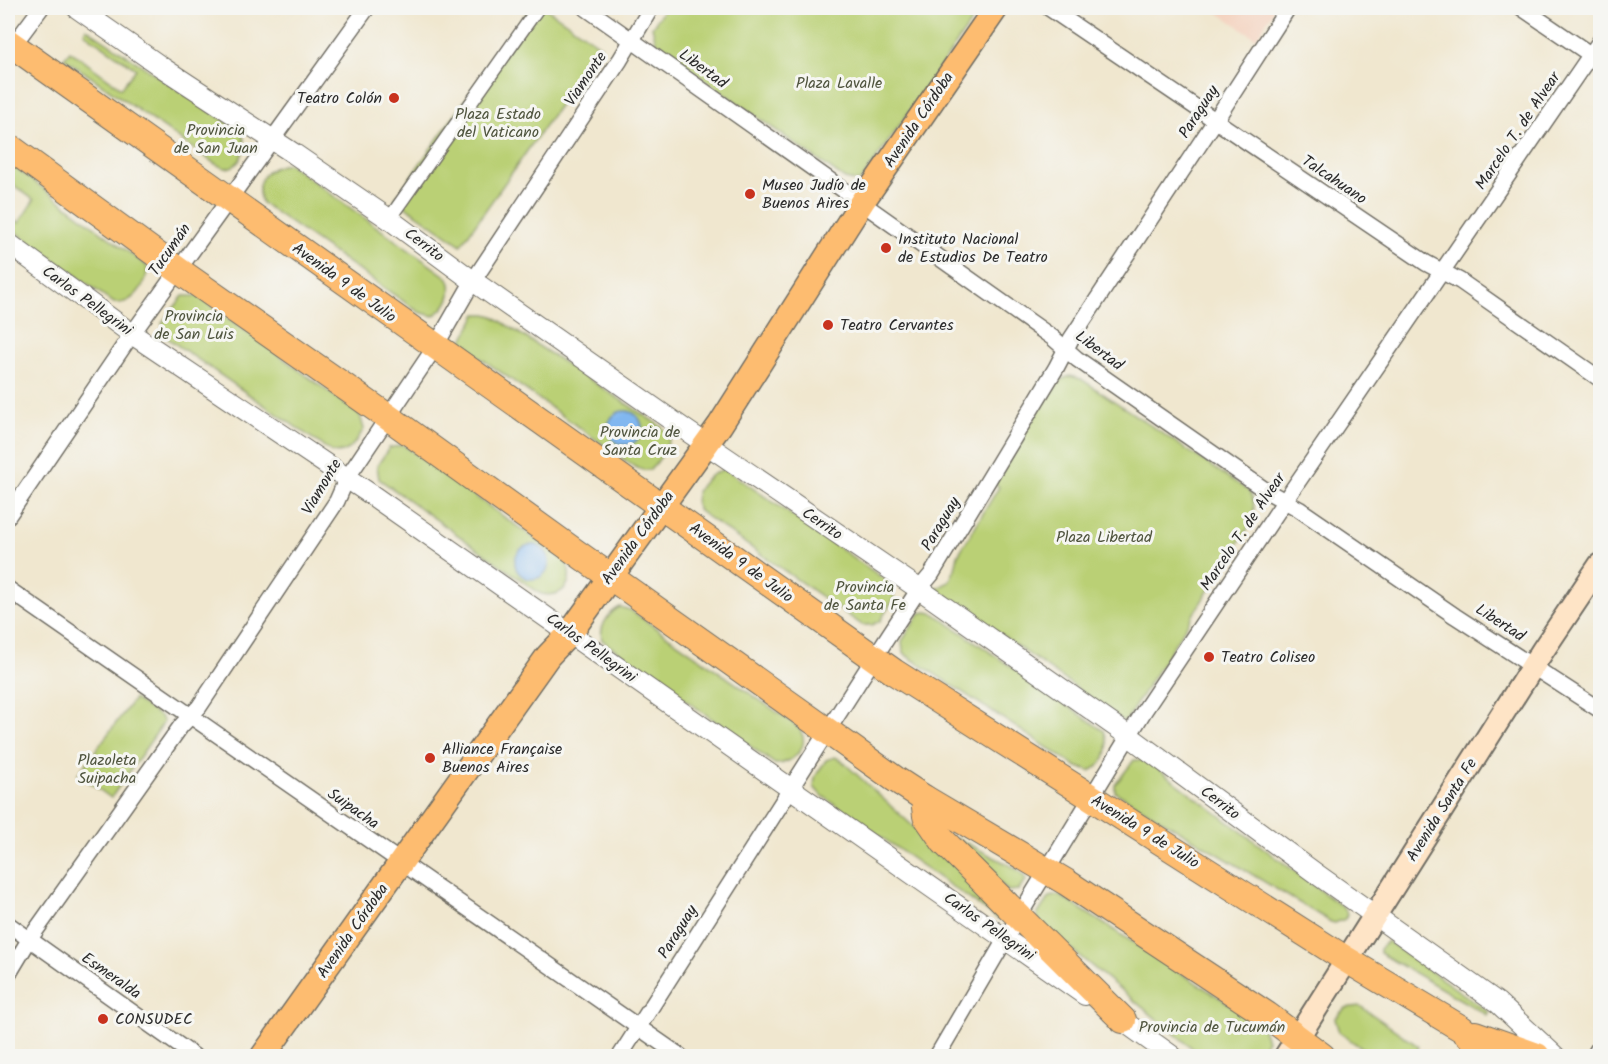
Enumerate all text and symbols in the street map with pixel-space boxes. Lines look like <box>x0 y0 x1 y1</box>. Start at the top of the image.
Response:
street label: Libertad <box>673 43 733 96</box>
street label: Viamonte <box>558 46 614 112</box>
street label: Marcelo T. de Alvear <box>1469 65 1568 195</box>
street label: Avenida Córdoba <box>878 67 960 173</box>
park label: Plaza Lavalle <box>796 71 882 96</box>
street label: Paraguay <box>1172 80 1226 144</box>
place label: Teatro Colón <box>297 86 382 111</box>
marker: Teatro Colón <box>387 91 401 105</box>
park label: Plaza Estado del Vaticano <box>455 102 541 145</box>
park label: Provincia de San Juan <box>174 118 258 161</box>
street label: Talcahuano <box>1296 149 1372 211</box>
place label: Museo Judío de Buenos Aires <box>762 173 866 216</box>
marker: Museo Judío de Buenos Aires <box>743 187 757 201</box>
street label: Tucumán <box>143 218 197 282</box>
street label: Cerrito <box>399 222 449 268</box>
place label: Instituto Nacional de Estudios De Teatro <box>898 227 1048 270</box>
street label: Avenida 9 de Julio <box>287 236 401 330</box>
marker: Instituto Nacional de Estudios De Teatro <box>879 241 893 255</box>
street label: Carlos Pellegrini <box>36 260 138 343</box>
park label: Provincia de San Luis <box>154 304 234 347</box>
place label: Teatro Cervantes <box>840 313 954 338</box>
marker: Teatro Cervantes <box>821 318 835 332</box>
street label: Libertad <box>1069 324 1129 378</box>
park label: Provincia de Santa Cruz <box>600 420 680 463</box>
street label: Viamonte <box>295 454 349 520</box>
street label: Marcelo T. de Alvear <box>1194 466 1293 596</box>
street label: Avenida Córdoba <box>595 486 681 590</box>
street label: Paraguay <box>915 492 967 556</box>
street label: Cerrito <box>797 501 847 547</box>
street label: Avenida 9 de Julio <box>684 516 798 610</box>
park label: Plaza Libertad <box>1056 525 1153 550</box>
park label: Provincia de Santa Fe <box>824 575 906 618</box>
street label: Libertad <box>1470 598 1531 649</box>
street label: Carlos Pellegrini <box>540 607 642 690</box>
place label: Teatro Coliseo <box>1221 645 1315 670</box>
marker: Teatro Coliseo <box>1202 650 1216 664</box>
place label: Alliance Française Buenos Aires <box>442 737 562 780</box>
park label: Plazoleta Suipacha <box>77 748 137 791</box>
marker: Alliance Française Buenos Aires <box>423 751 437 765</box>
street label: Avenida Santa Fe <box>1400 753 1484 867</box>
street label: Cerrito <box>1195 780 1245 826</box>
street label: Suipacha <box>322 782 384 836</box>
street label: Avenida 9 de Julio <box>1086 789 1204 875</box>
street label: Avenida Córdoba <box>311 878 395 984</box>
street label: Carlos Pellegrini <box>938 886 1041 969</box>
street label: Paraguay <box>652 900 705 964</box>
street label: Esmeralda <box>76 946 146 1006</box>
place label: CONSUDEC <box>115 1007 193 1032</box>
marker: CONSUDEC <box>96 1012 110 1026</box>
park label: Provincia de Tucumán <box>1139 1015 1285 1040</box>

